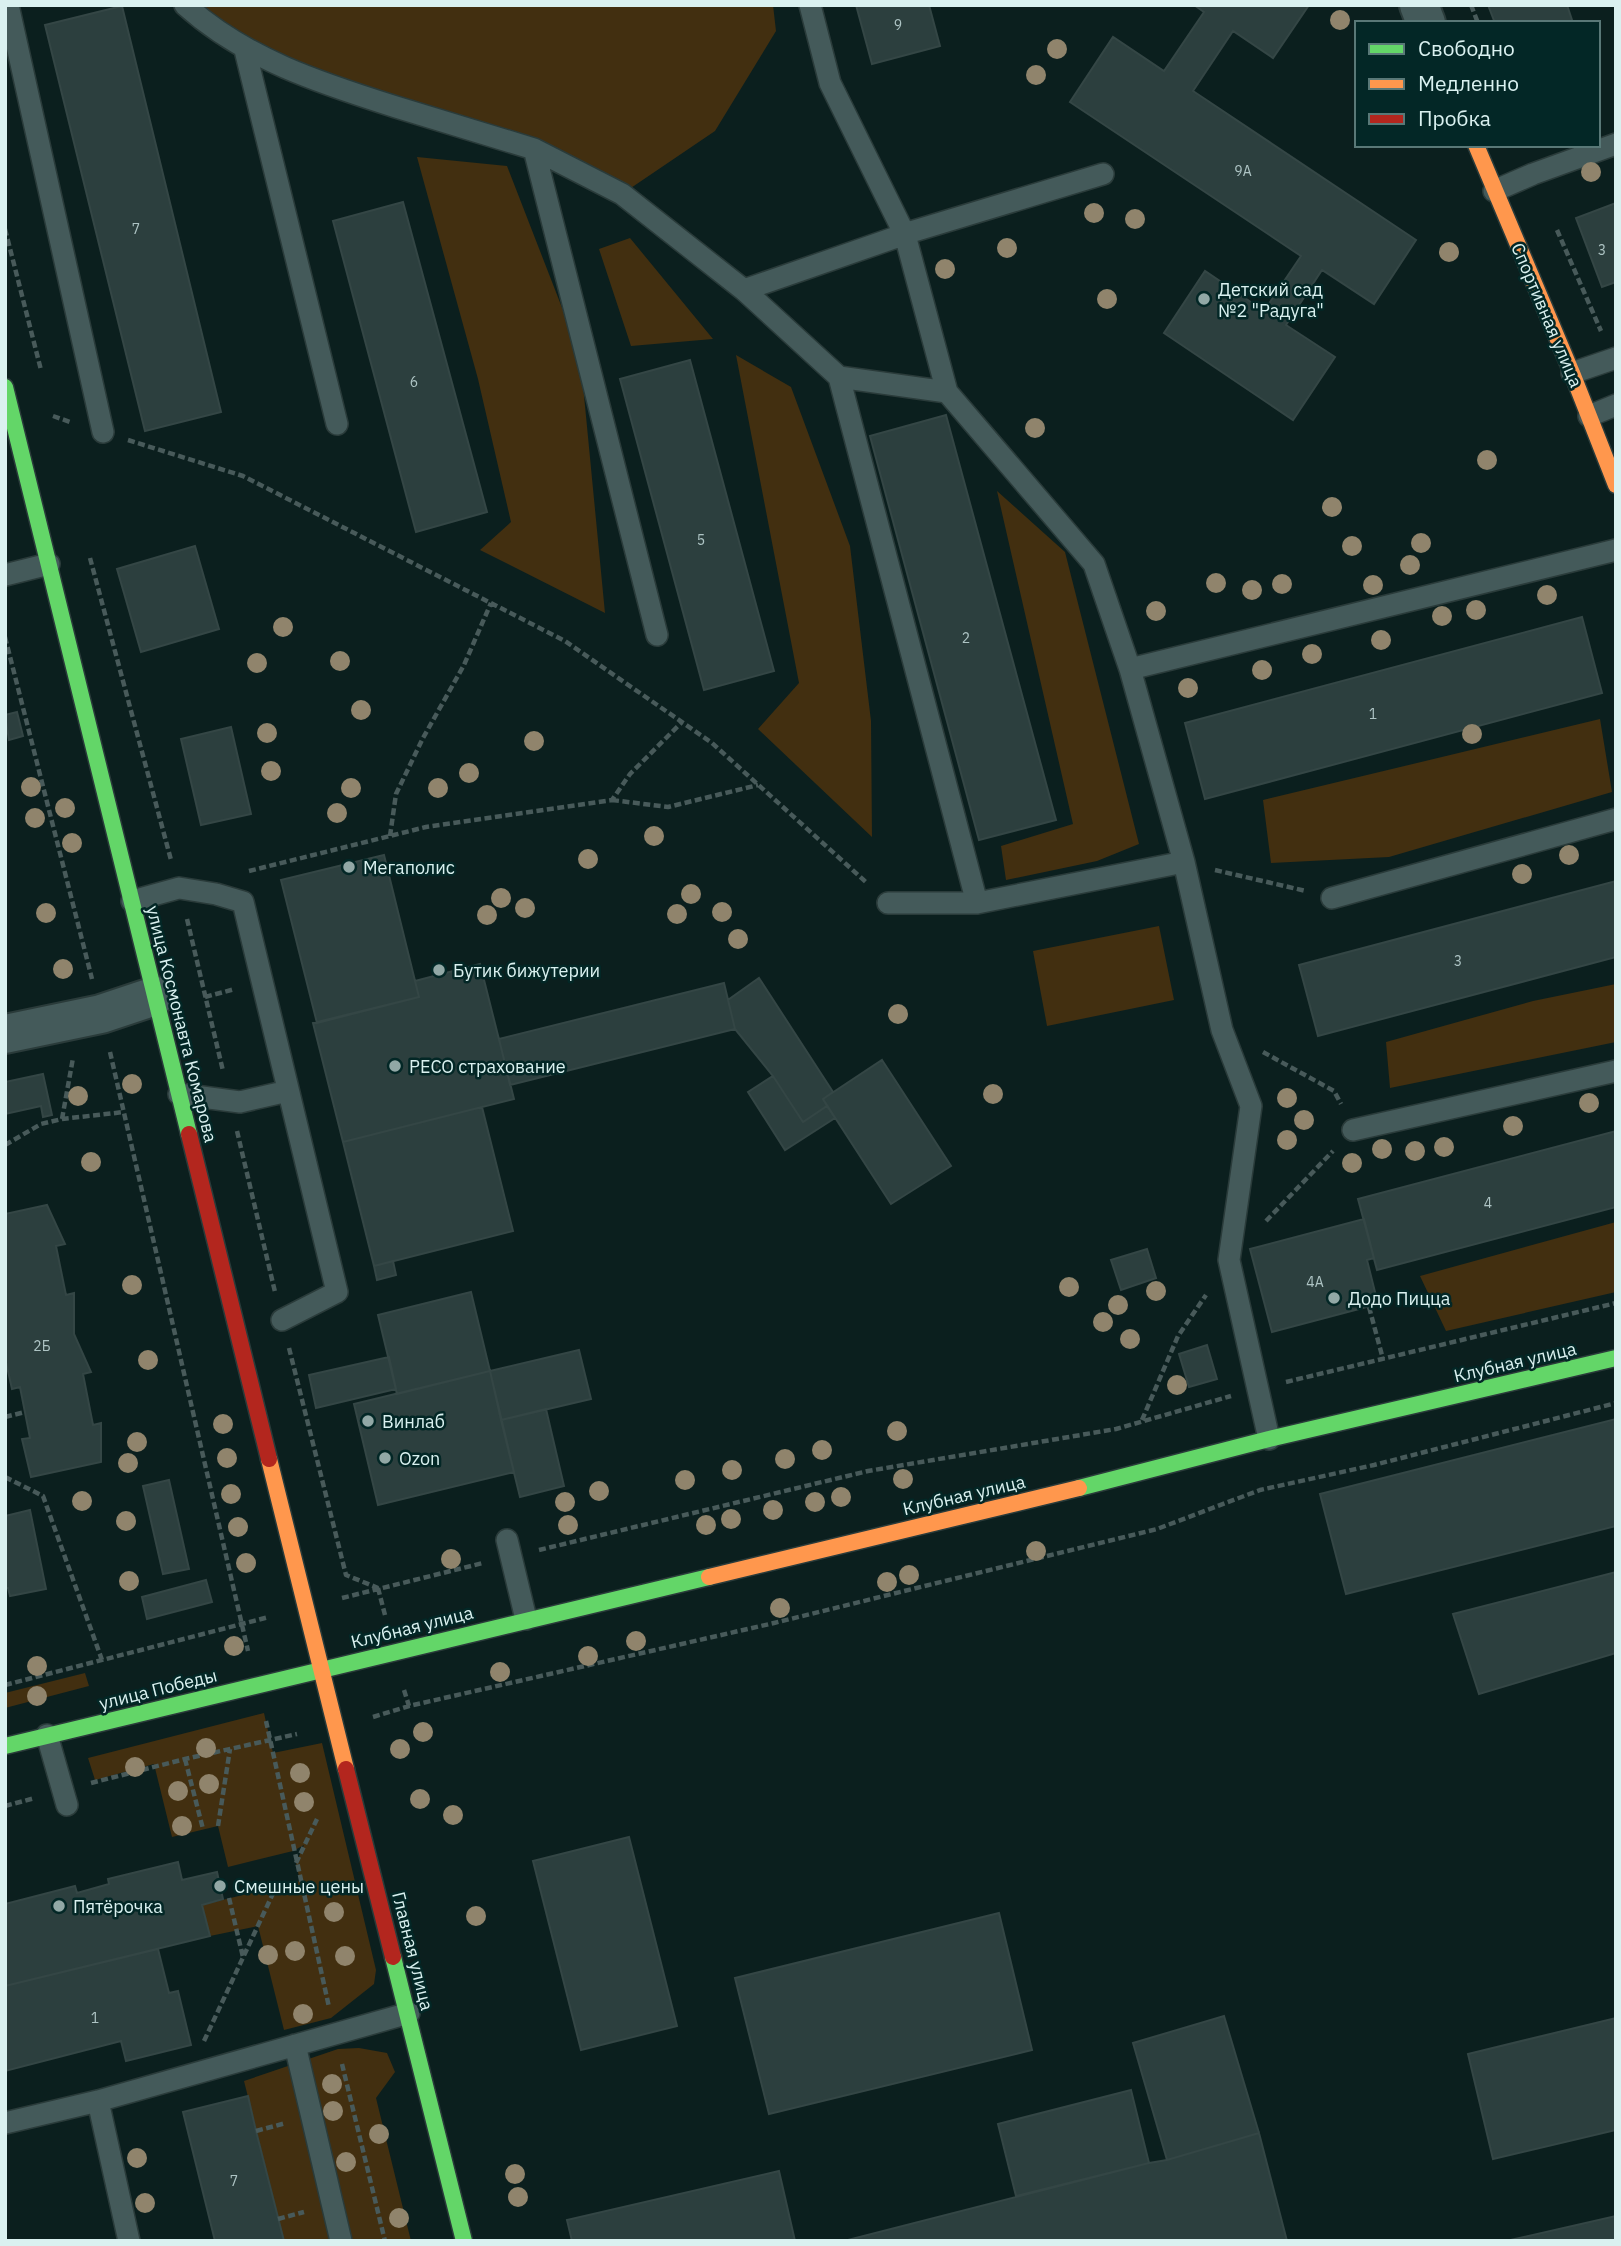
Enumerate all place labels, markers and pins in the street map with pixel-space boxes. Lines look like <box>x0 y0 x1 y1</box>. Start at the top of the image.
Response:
place label: Детский сад №2 "Радуга" <box>1218 278 1324 322</box>
marker: Детский сад №2 "Радуга" <box>1196 291 1212 307</box>
place label: Мегаполис <box>363 856 455 879</box>
marker: Мегаполис <box>341 859 357 875</box>
place label: Бутик бижутерии <box>453 959 600 982</box>
marker: Бутик бижутерии <box>431 962 447 978</box>
place label: РЕСО страхование <box>409 1055 566 1078</box>
marker: РЕСО страхование <box>387 1058 403 1074</box>
place label: Додо Пицца <box>1348 1287 1451 1310</box>
marker: Додо Пицца <box>1326 1290 1342 1306</box>
place label: Винлаб <box>382 1410 445 1433</box>
marker: Винлаб <box>360 1413 376 1429</box>
place label: Ozon <box>399 1447 440 1470</box>
marker: Ozon <box>377 1450 393 1466</box>
place label: Смешные цены <box>234 1875 364 1898</box>
marker: Смешные цены <box>212 1878 228 1894</box>
place label: Пятёрочка <box>73 1895 163 1918</box>
marker: Пятёрочка <box>51 1898 67 1914</box>

